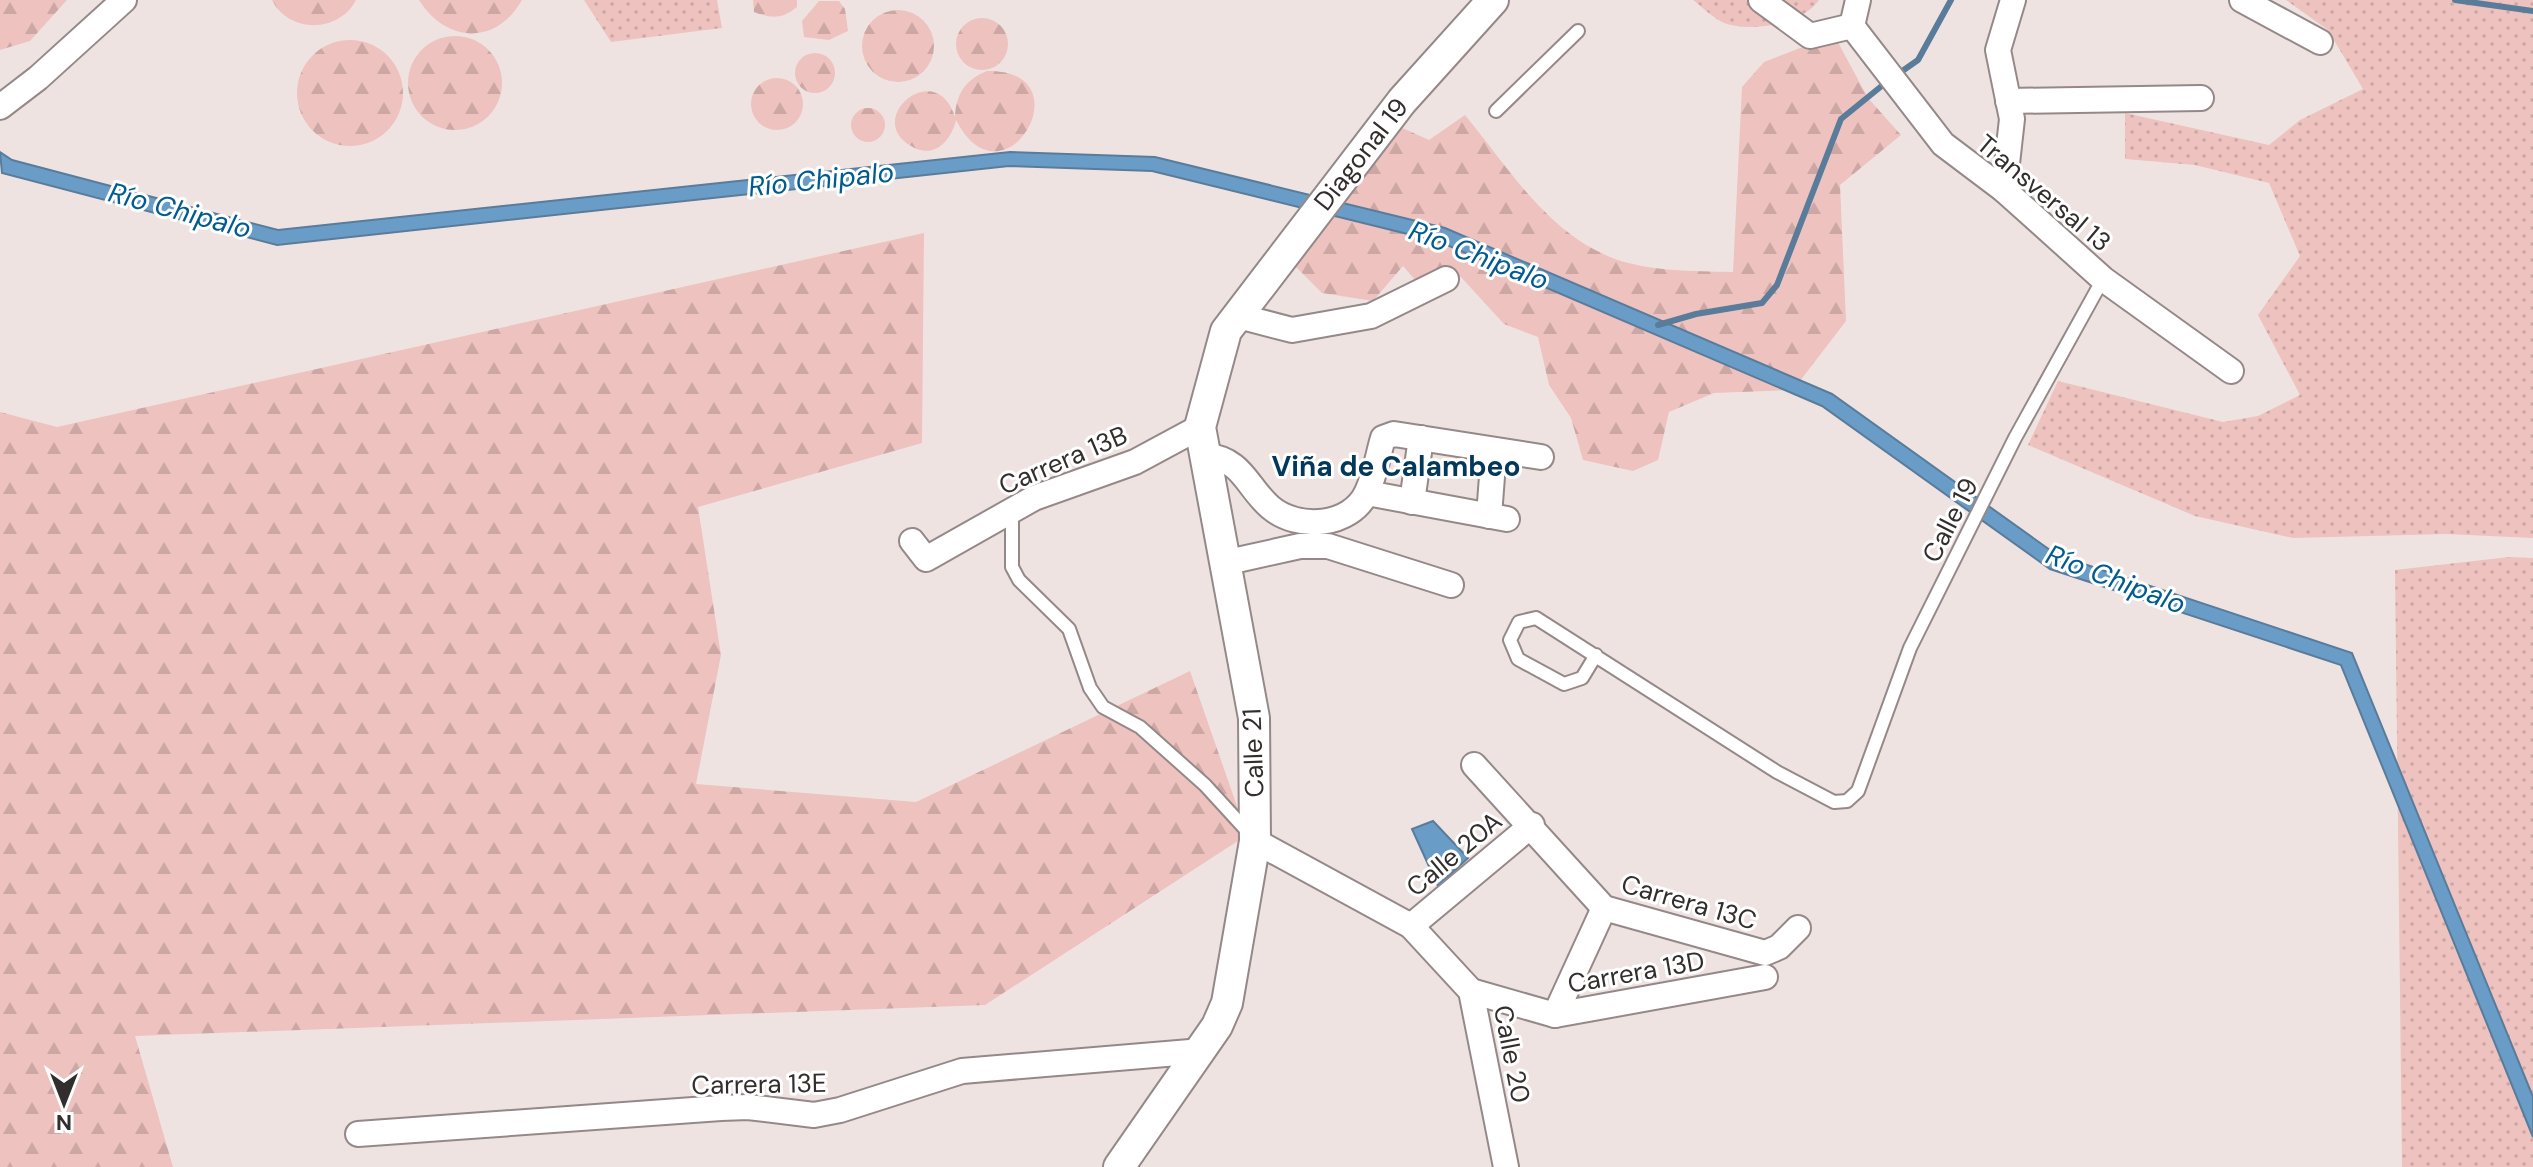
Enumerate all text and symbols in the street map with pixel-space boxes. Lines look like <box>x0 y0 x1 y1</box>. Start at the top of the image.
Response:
street label: Diagonal 19 <box>1306 91 1416 217</box>
street label: Transversal 13 <box>1970 127 2118 259</box>
water label: Río Chipalo <box>746 153 896 206</box>
water label: Río Chipalo <box>104 174 255 247</box>
water label: Río Chipalo <box>1404 212 1554 299</box>
street label: Carrera 13B <box>994 418 1132 502</box>
district label: Viña de Calambeo <box>1271 448 1521 485</box>
street label: Calle 19 <box>1914 472 1986 568</box>
water label: Río Chipalo <box>2041 536 2191 623</box>
street label: Calle 21 <box>1234 708 1272 798</box>
street label: Calle 20A <box>1399 804 1509 904</box>
street label: Carrera 13C <box>1617 866 1761 938</box>
street label: Carrera 13D <box>1565 943 1707 1001</box>
street label: Calle 20 <box>1486 1002 1538 1106</box>
north arrow <box>24 1063 104 1143</box>
street label: Carrera 13E <box>691 1066 827 1102</box>
text: N <box>56 1108 72 1137</box>

